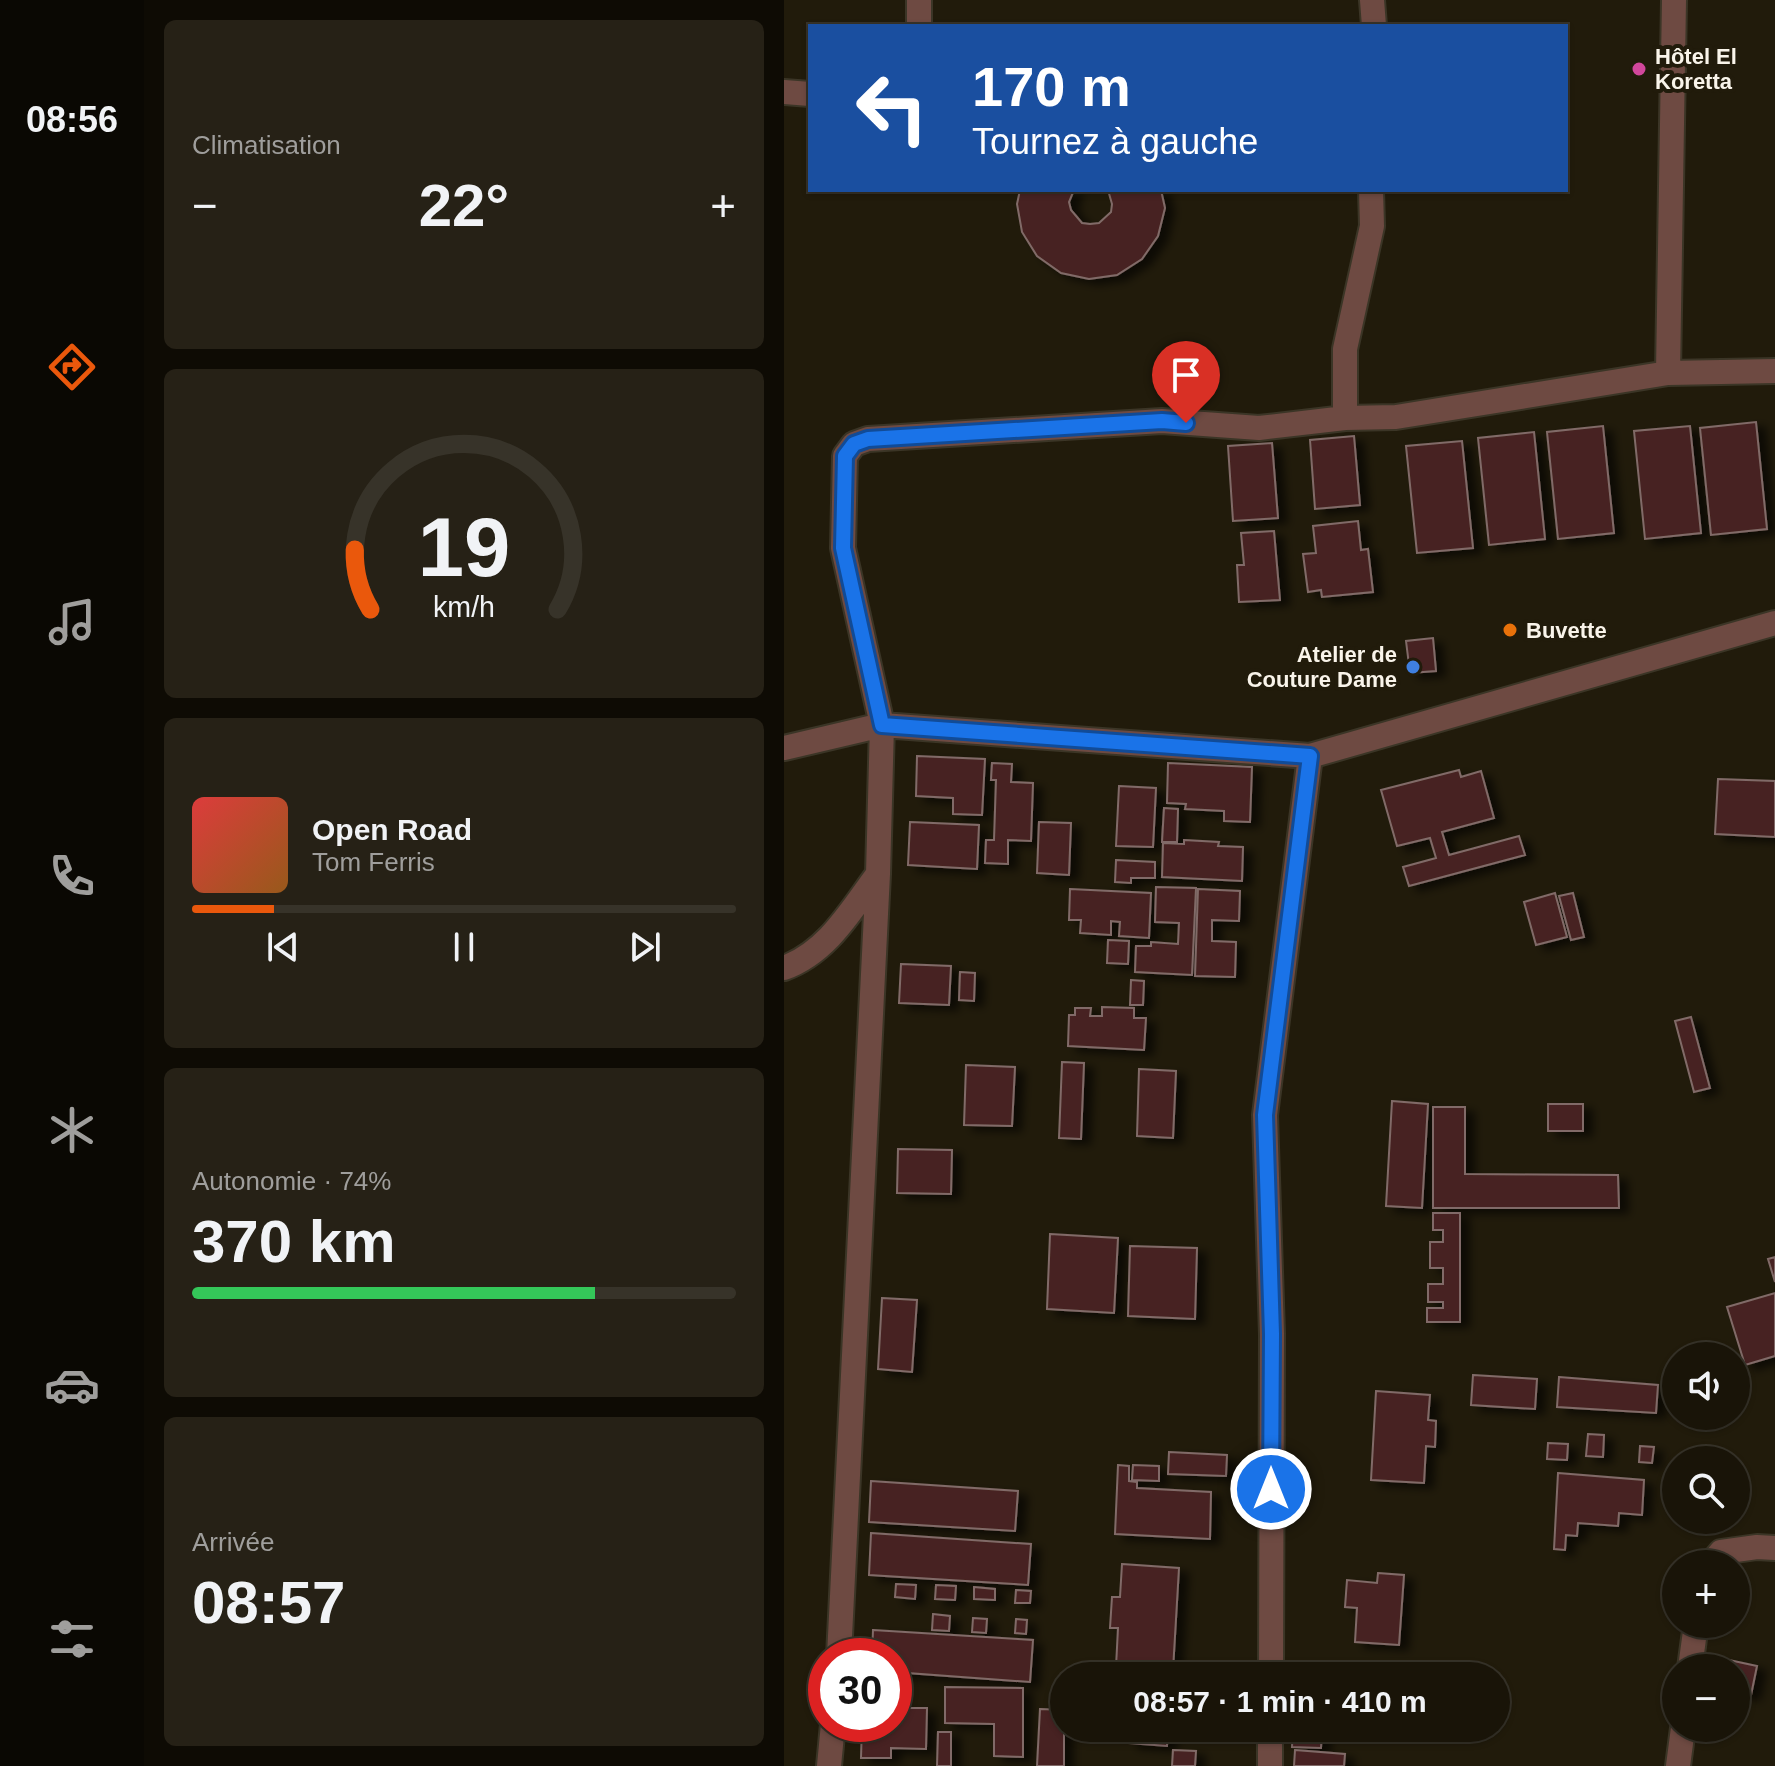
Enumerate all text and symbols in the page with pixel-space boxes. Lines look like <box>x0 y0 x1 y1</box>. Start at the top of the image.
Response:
place label: Hôtel El Koretta <box>1655 44 1737 94</box>
text: 170 m <box>972 55 1131 118</box>
icon: left <box>840 56 944 160</box>
marker: Hôtel El Koretta <box>1630 60 1648 78</box>
text: 08:56 <box>26 99 118 140</box>
text: Tournez à gauche <box>972 121 1258 162</box>
text: Climatisation <box>192 130 341 160</box>
text: 22° <box>419 172 509 239</box>
text: − <box>192 181 218 230</box>
text: + <box>710 181 736 230</box>
icon: directions <box>44 339 100 395</box>
pin <box>1152 341 1220 423</box>
icon: arrive <box>1164 353 1208 397</box>
text: 19 <box>418 500 510 593</box>
text: km/h <box>433 591 495 623</box>
icon: music <box>44 594 100 650</box>
place label: Buvette <box>1526 618 1607 643</box>
marker: Buvette <box>1501 621 1519 639</box>
place label: Atelier de Couture Dame <box>1247 642 1397 692</box>
marker: Atelier de Couture Dame <box>1404 658 1422 676</box>
text: Open Road <box>312 813 472 846</box>
text: Tom Ferris <box>312 847 435 877</box>
icon: phone <box>44 848 100 904</box>
icon: previous <box>261 925 305 969</box>
icon: pause <box>442 925 486 969</box>
icon: next <box>623 925 667 969</box>
icon: climate <box>44 1102 100 1158</box>
text: Autonomie · 74% <box>192 1166 391 1196</box>
text: 370 km <box>192 1208 396 1275</box>
map controls <box>1662 1342 1750 1742</box>
button: sound <box>1662 1342 1750 1430</box>
icon: car <box>44 1357 100 1413</box>
button: search <box>1662 1446 1750 1534</box>
position arrow <box>1229 1447 1313 1531</box>
text: Arrivée <box>192 1527 274 1557</box>
button: + <box>1662 1550 1750 1638</box>
text: 08:57 <box>192 1569 345 1636</box>
icon: filters <box>44 1611 100 1667</box>
speed limit sign: 30 <box>808 1638 912 1742</box>
button: − <box>1662 1654 1750 1742</box>
text: 08:57 · 1 min · 410 m <box>1133 1685 1427 1718</box>

